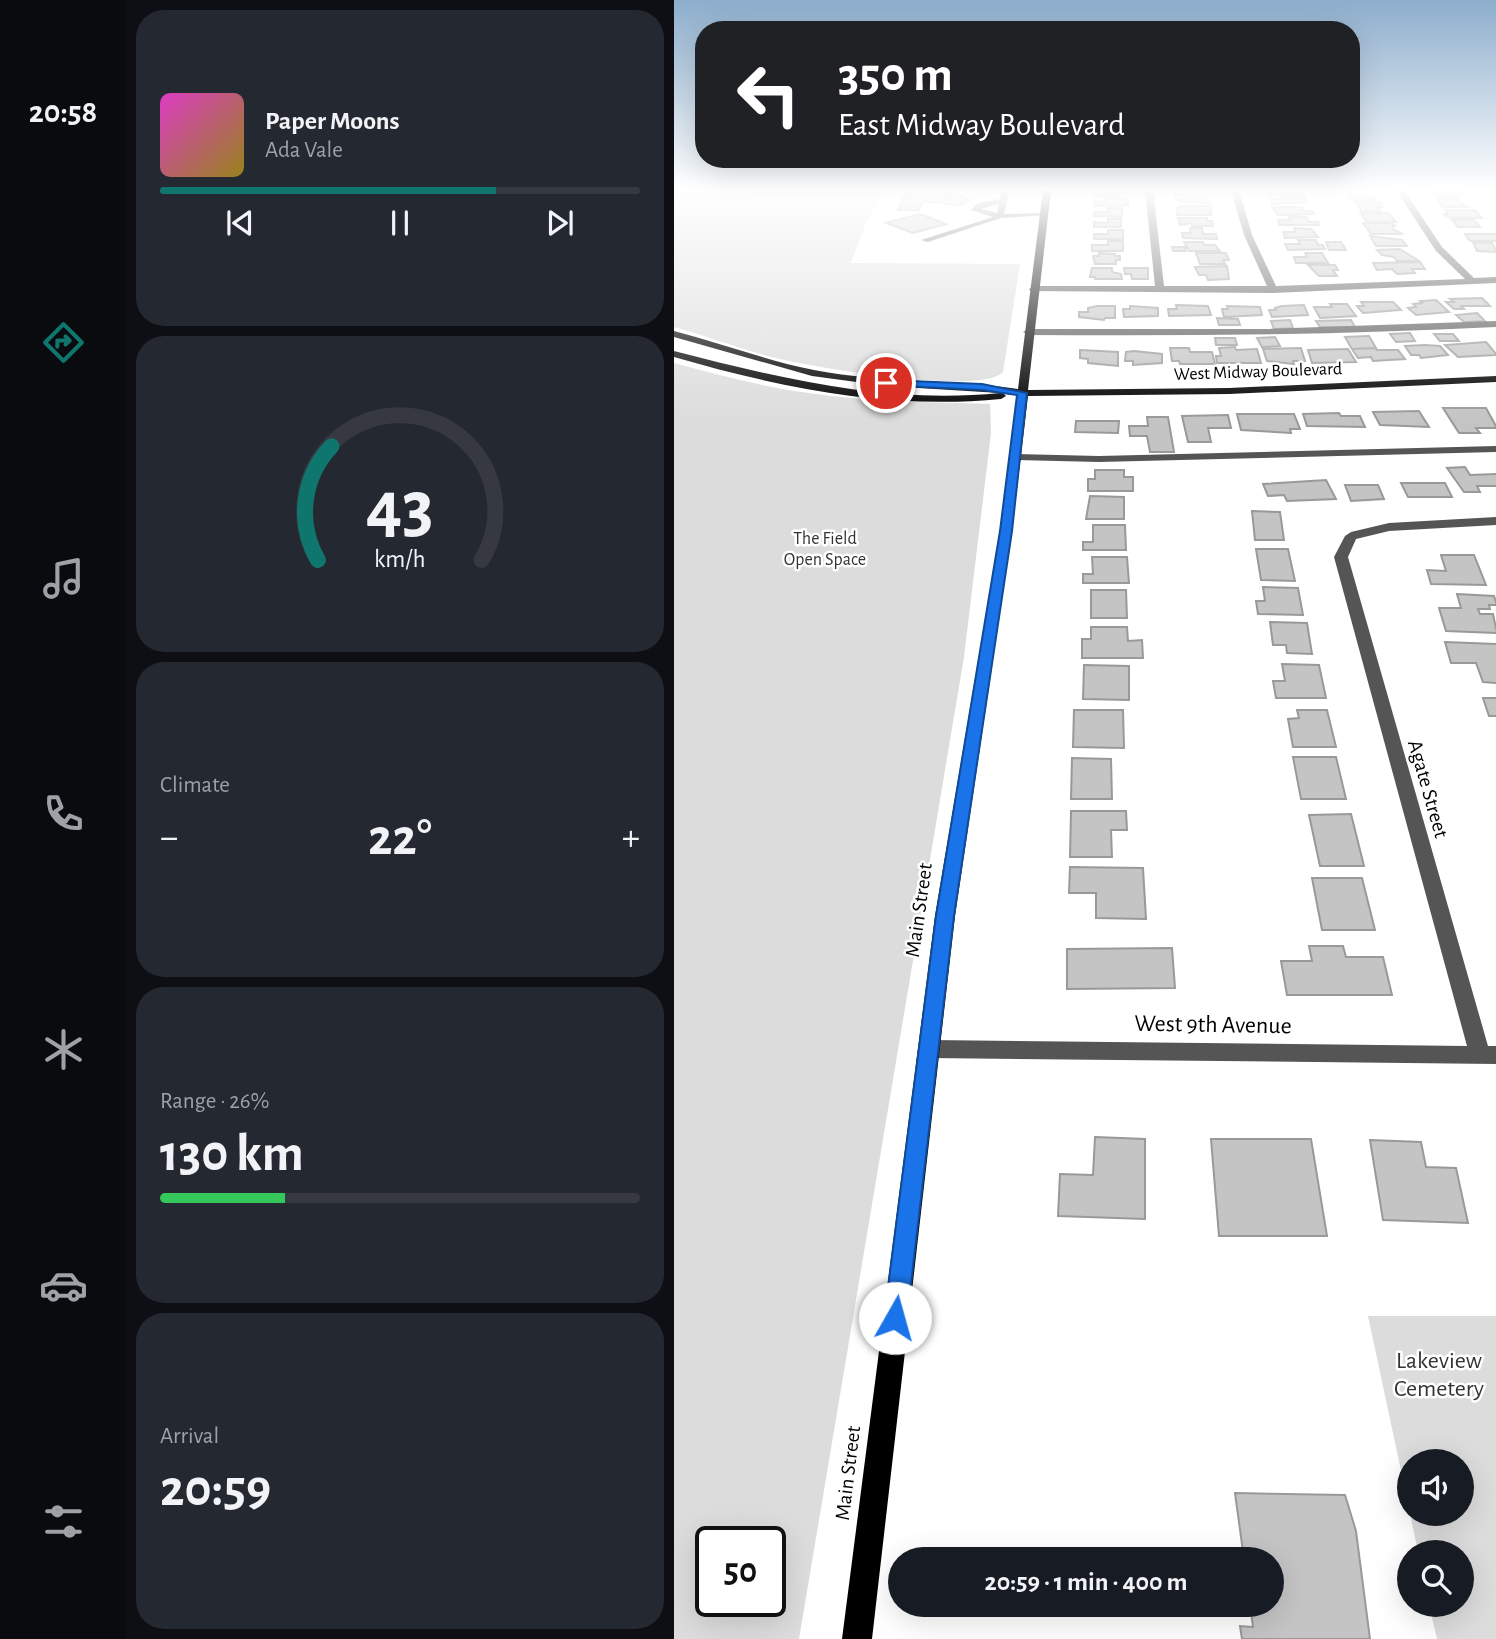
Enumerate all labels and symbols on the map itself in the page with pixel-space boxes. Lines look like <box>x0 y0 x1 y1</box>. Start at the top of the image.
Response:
pin <box>856 353 916 413</box>
street label: West Midway Boulevard <box>1174 360 1342 384</box>
park label: The Field Open Space <box>784 530 866 569</box>
street label: Agate Street <box>1404 738 1452 841</box>
street label: Main Street <box>902 861 936 958</box>
street label: West 9th Avenue <box>1134 1012 1292 1038</box>
position arrow <box>858 1281 932 1355</box>
park label: Lakeview Cemetery <box>1394 1349 1484 1401</box>
street label: Main Street <box>832 1424 864 1521</box>
speed limit sign: 50 <box>695 1526 786 1617</box>

